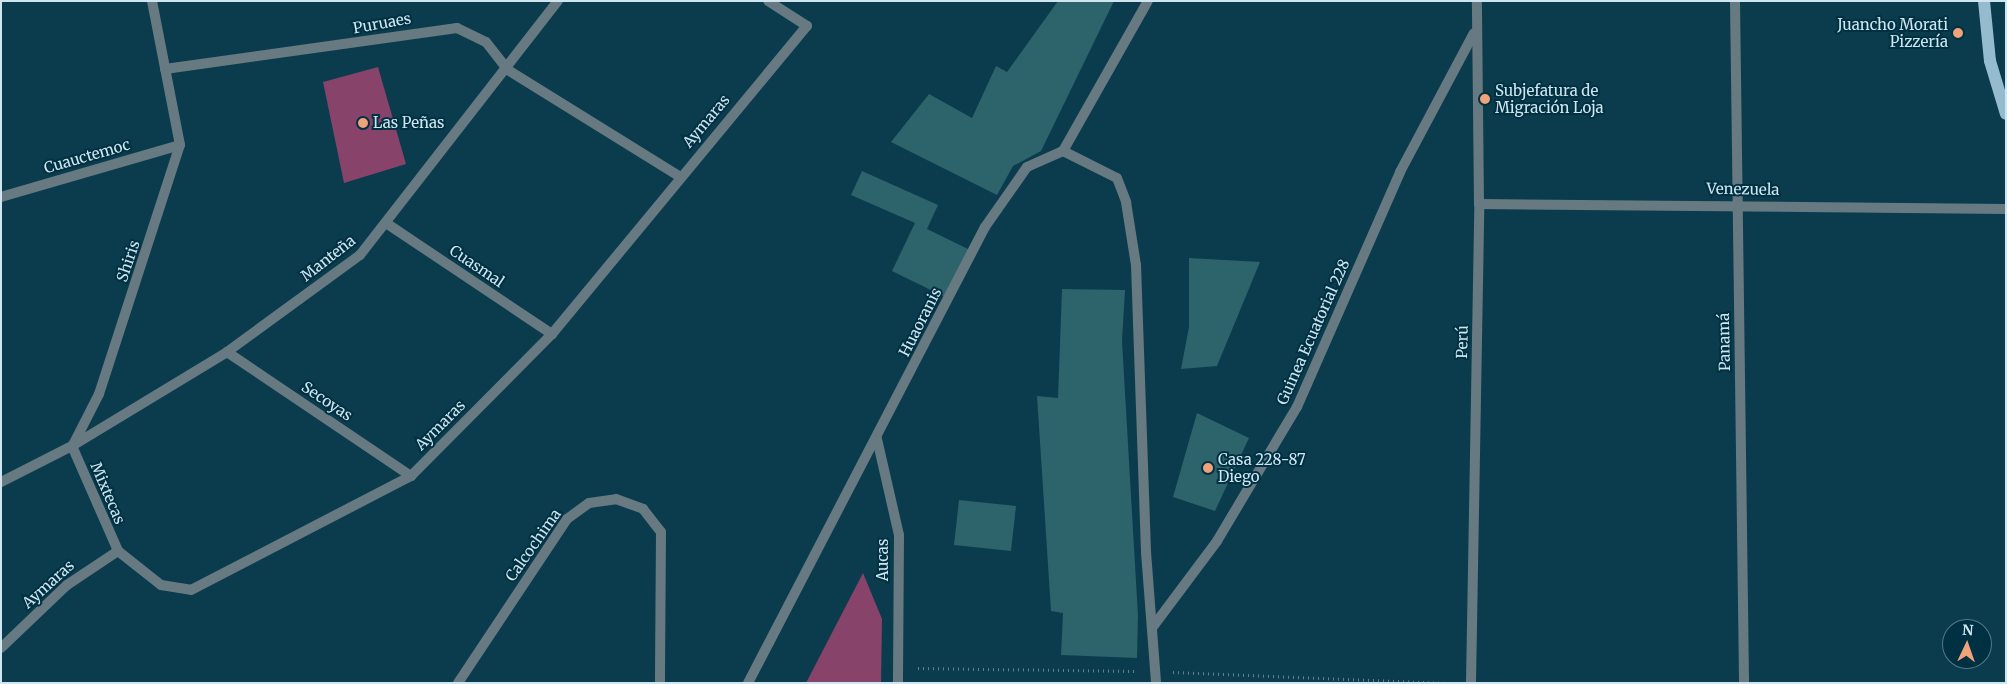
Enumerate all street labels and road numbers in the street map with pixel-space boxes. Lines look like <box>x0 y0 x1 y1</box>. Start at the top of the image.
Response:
street label: Puruaes <box>352 9 412 37</box>
street label: Aymaras <box>679 91 733 151</box>
street label: Cuauctemoc <box>42 135 132 177</box>
street label: Venezuela <box>1706 179 1780 199</box>
street label: Manteña <box>297 231 359 285</box>
street label: Shiris <box>113 238 143 284</box>
street label: Cuasmal <box>446 241 508 291</box>
street label: Guinea Ecuatorial 228 <box>1273 256 1353 408</box>
street label: Huaoranis <box>895 285 945 359</box>
street label: Panamá <box>1714 313 1734 371</box>
street label: Perú <box>1453 325 1471 359</box>
street label: Secoyas <box>298 378 356 424</box>
street label: Aymaras <box>411 396 469 454</box>
street label: Mixtecas <box>87 459 129 527</box>
street label: Calcochima <box>501 505 565 585</box>
street label: Aucas <box>874 539 892 581</box>
street label: Aymaras <box>18 556 78 612</box>

